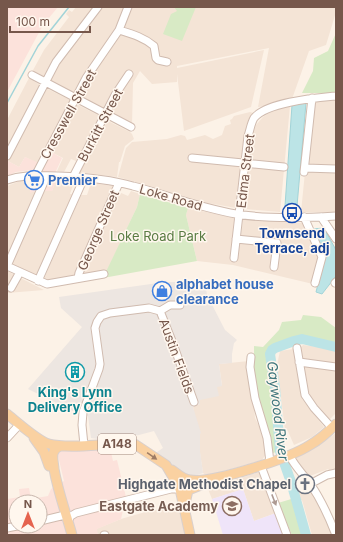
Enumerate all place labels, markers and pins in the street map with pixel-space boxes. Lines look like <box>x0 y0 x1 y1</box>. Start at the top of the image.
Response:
supermarket icon: Premier <box>23 169 45 191</box>
place label: Premier <box>48 172 98 188</box>
bus stop icon: Townsend Terrace, adj <box>281 202 303 224</box>
place label: Townsend Terrace, adj <box>254 225 330 256</box>
place label: alphabet house clearance <box>176 276 274 307</box>
shop icon: alphabet house clearance <box>151 280 173 302</box>
building icon: King's Lynn Delivery Office <box>64 361 86 383</box>
place label: King's Lynn Delivery Office <box>28 384 123 415</box>
church icon: Highgate Methodist Chapel <box>294 473 316 495</box>
place label: Highgate Methodist Chapel <box>118 476 291 492</box>
school or university icon: Eastgate Academy <box>221 495 243 517</box>
place label: Eastgate Academy <box>99 498 218 514</box>

